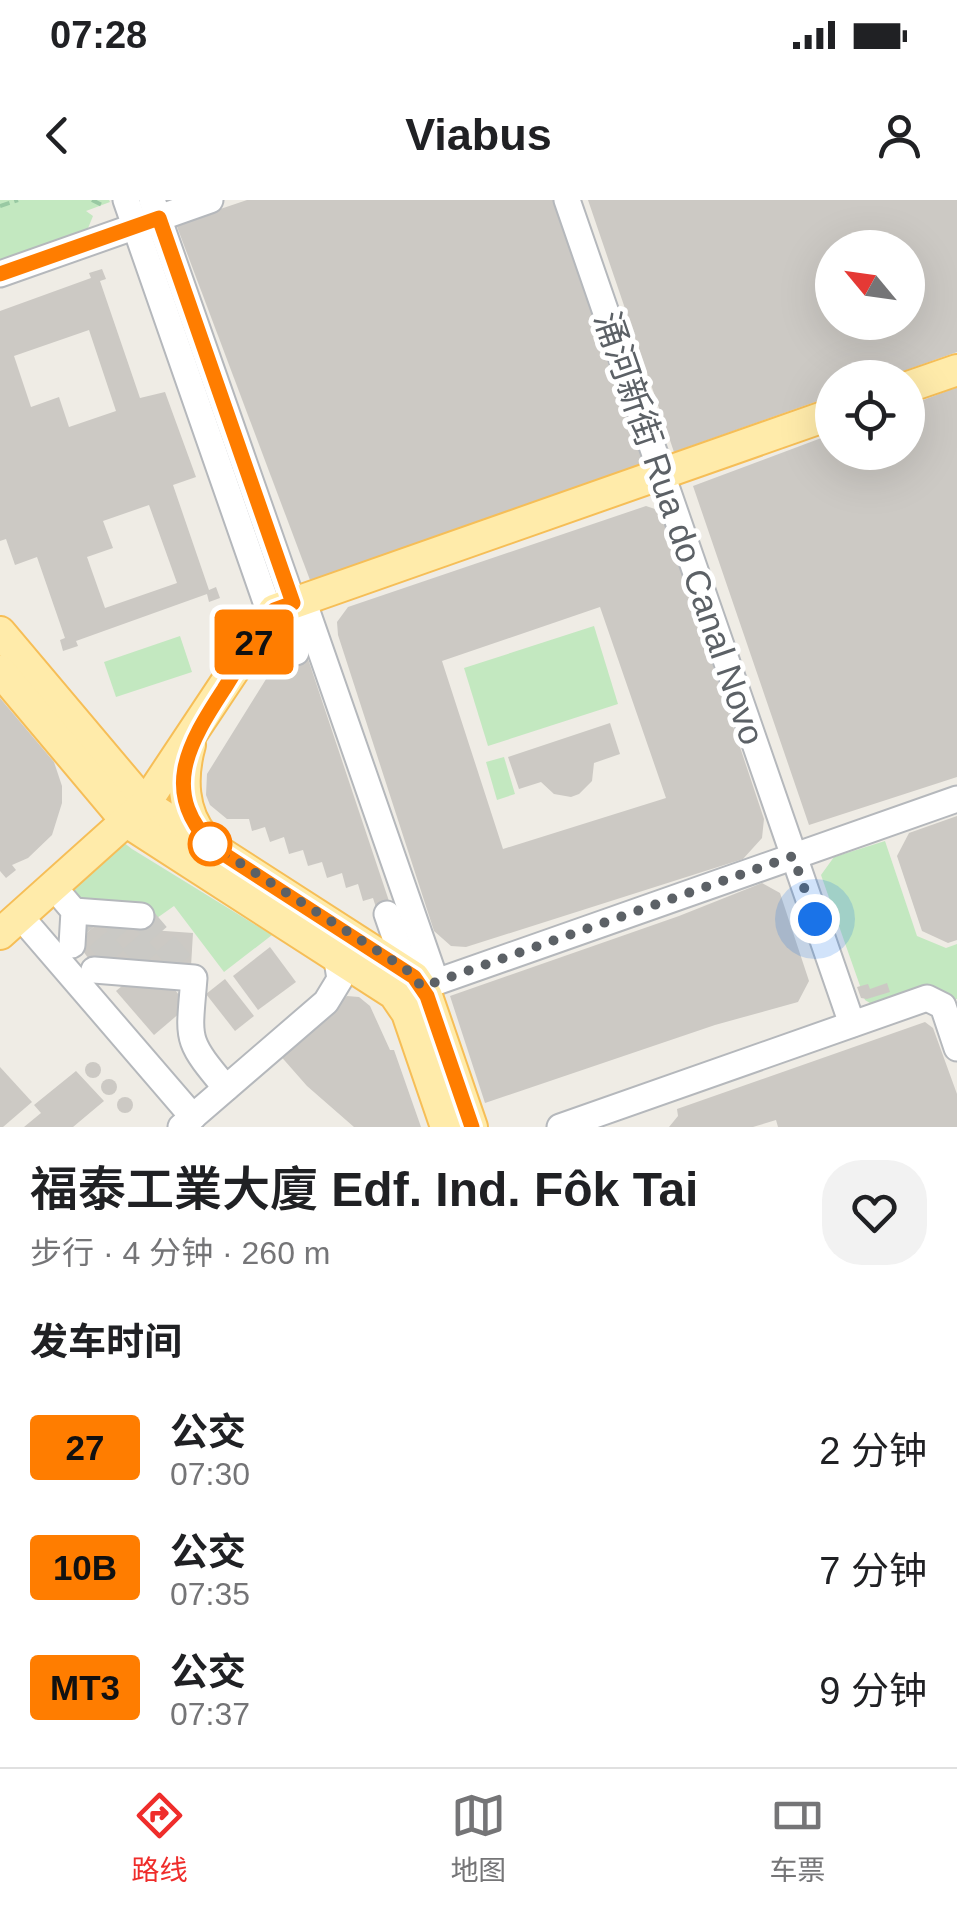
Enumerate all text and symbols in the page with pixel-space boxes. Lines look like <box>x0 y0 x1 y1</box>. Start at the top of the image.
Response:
text: 07:28 <box>50 14 147 56</box>
icon: back <box>30 108 85 163</box>
icon: person <box>872 108 927 163</box>
text: Viabus <box>405 109 552 160</box>
north arrow <box>815 230 925 340</box>
map controls <box>815 230 925 470</box>
street label: 涌河新街 Rua do Canal Novo <box>587 306 773 750</box>
button: locate <box>815 360 925 470</box>
line badge: 27 <box>209 610 299 674</box>
text: 27 <box>235 623 273 662</box>
unlabelled marker <box>189 823 231 865</box>
your location <box>790 894 840 944</box>
button: heart <box>822 1160 927 1265</box>
text: 福泰工業大廈 Edf. Ind. Fôk Tai <box>30 1163 698 1216</box>
text: 步行 · 4 分钟 · 260 m <box>30 1235 331 1271</box>
text: 发车时间 <box>30 1321 182 1363</box>
text: 公交 <box>170 1411 246 1453</box>
text: 27 <box>66 1428 104 1467</box>
text: 2 分钟 <box>819 1430 927 1472</box>
text: 07:30 <box>170 1456 250 1492</box>
text: 公交 <box>170 1531 246 1573</box>
text: 10B <box>53 1548 117 1587</box>
text: 7 分钟 <box>819 1550 927 1592</box>
text: 07:35 <box>170 1576 250 1612</box>
text: 公交 <box>170 1651 246 1693</box>
text: MT3 <box>50 1668 120 1707</box>
text: 9 分钟 <box>819 1670 927 1712</box>
text: 07:37 <box>170 1696 250 1732</box>
tab: 路线 <box>131 1788 188 1888</box>
tab: 地图 <box>450 1788 507 1888</box>
tab: 车票 <box>769 1788 826 1888</box>

